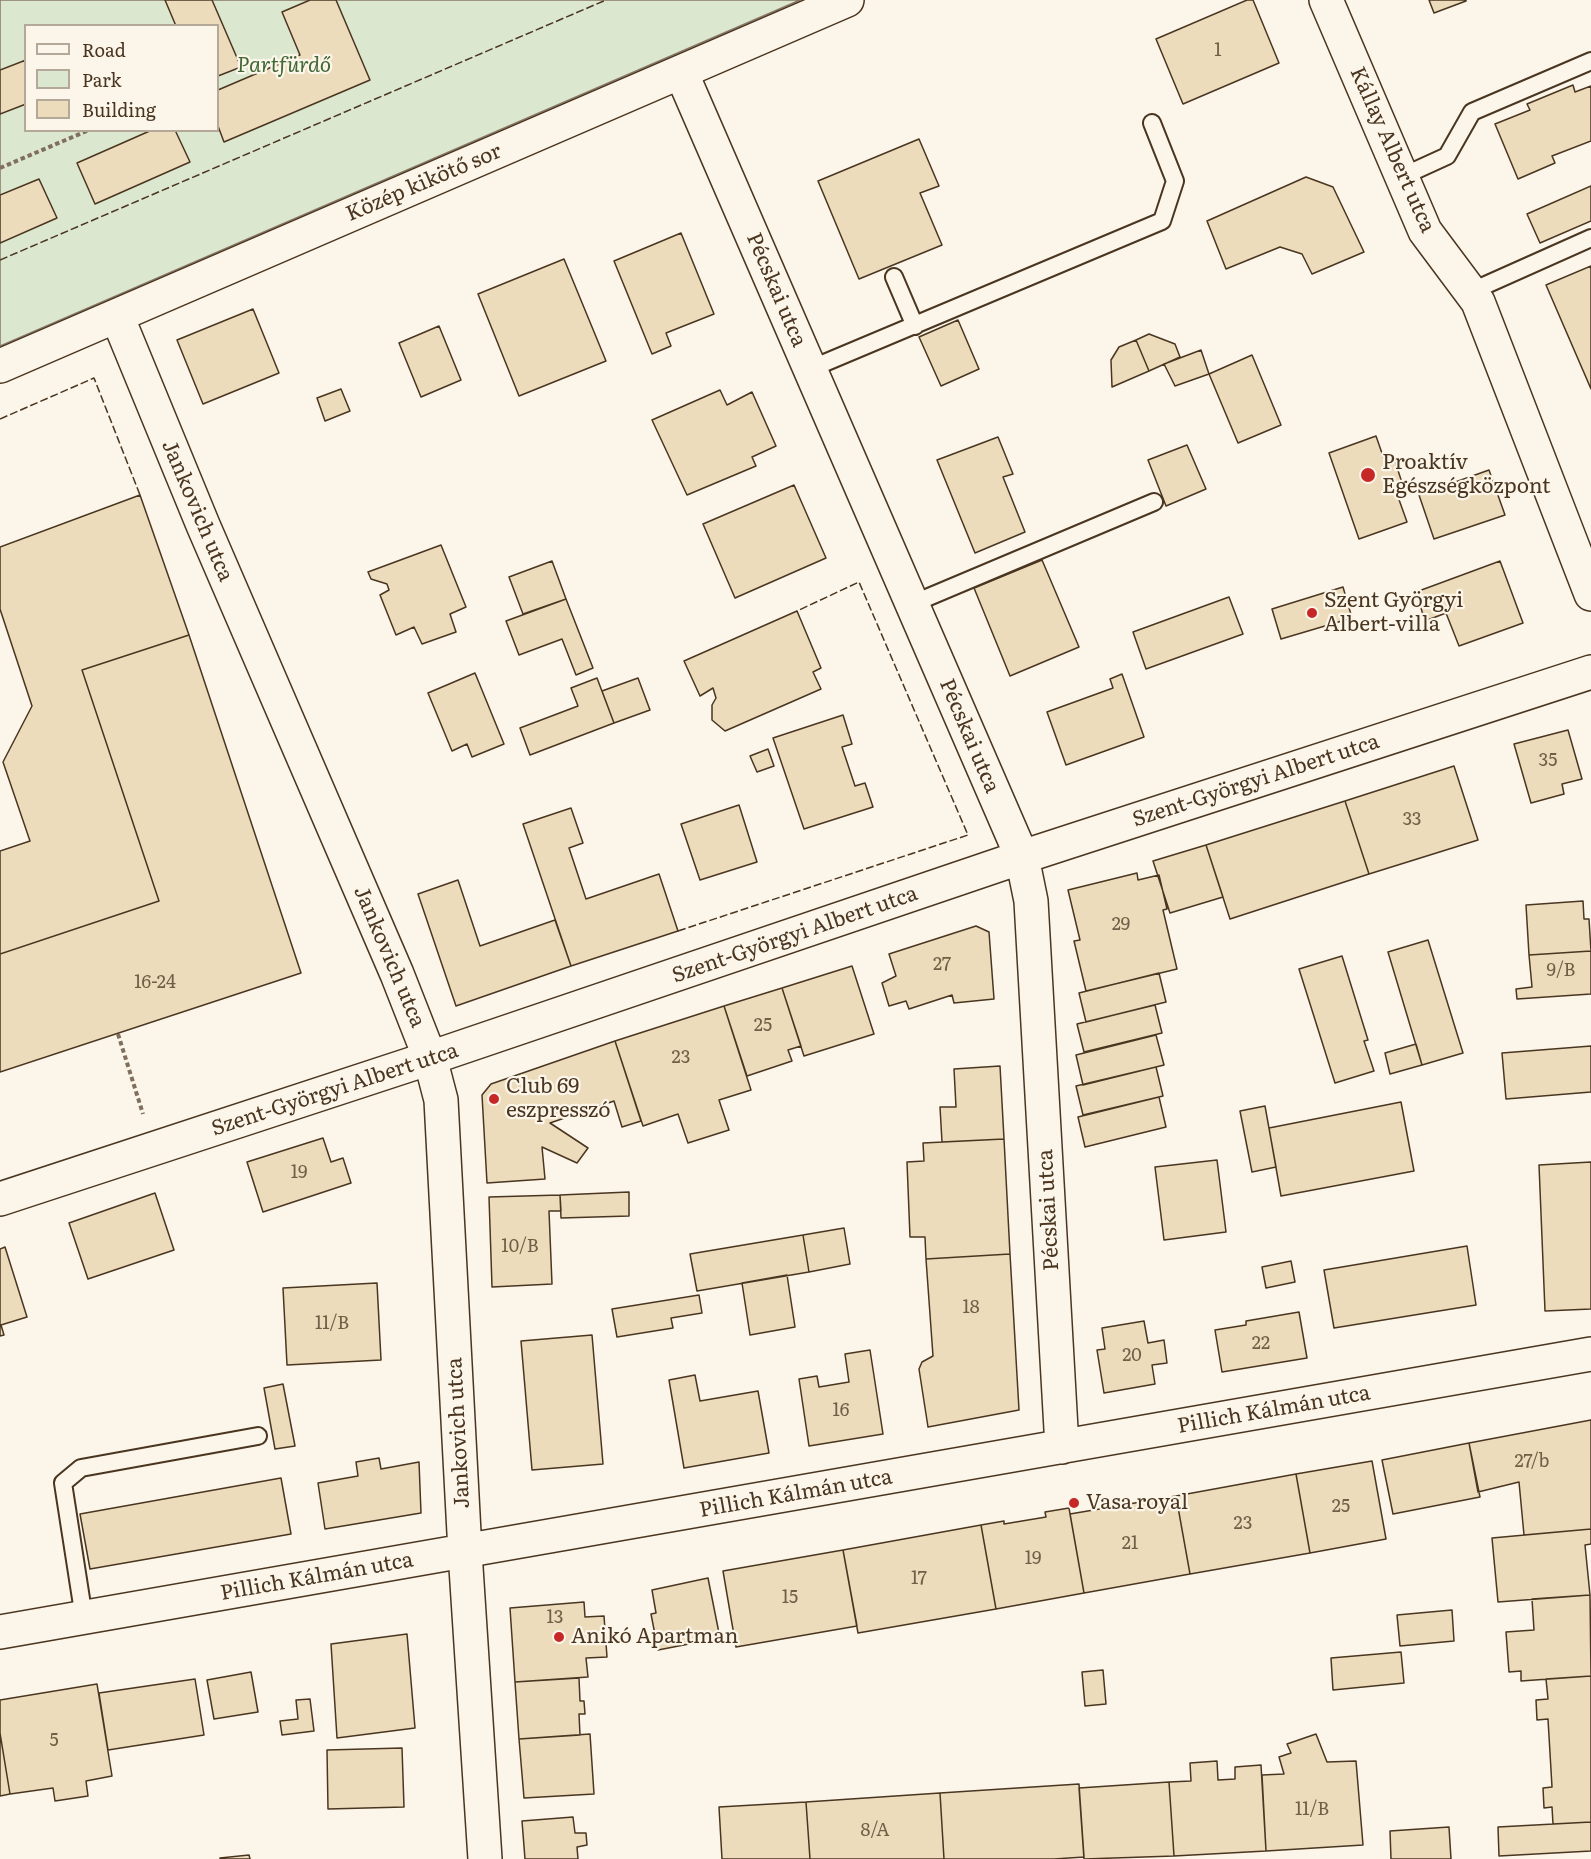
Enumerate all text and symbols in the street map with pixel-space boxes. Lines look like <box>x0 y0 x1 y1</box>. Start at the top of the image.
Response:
legend <box>24 24 219 132</box>
text: Road <box>82 36 126 63</box>
house number: 1 <box>1214 40 1222 62</box>
park label: Partfürdő <box>237 53 331 79</box>
street label: Kállay Albert utca <box>1344 63 1440 237</box>
text: Park <box>82 66 121 93</box>
text: Building <box>82 96 156 123</box>
street label: Közép kikötő sor <box>342 139 506 227</box>
street label: Pécskai utca <box>741 229 811 351</box>
street label: Jankovich utca <box>156 436 238 586</box>
place label: Proaktív Egészségközpont <box>1382 450 1551 500</box>
marker: Proaktív Egészségközpont <box>1359 466 1377 484</box>
place label: Szent Györgyi Albert-villa <box>1324 588 1463 638</box>
marker: Szent Györgyi Albert-villa <box>1305 606 1319 620</box>
street label: Pécskai utca <box>934 675 1004 797</box>
street label: Szent-Györgyi Albert utca <box>1129 729 1383 833</box>
house number: 35 <box>1539 750 1557 772</box>
house number: 33 <box>1403 809 1421 831</box>
street label: Szent-Györgyi Albert utca <box>669 881 921 989</box>
street label: Jankovich utca <box>348 882 430 1032</box>
house number: 29 <box>1112 914 1130 936</box>
house number: 27 <box>933 954 951 976</box>
house number: 9/B <box>1547 960 1575 982</box>
house number: 16-24 <box>134 972 176 994</box>
house number: 25 <box>754 1015 772 1037</box>
street label: Szent-Györgyi Albert utca <box>208 1038 462 1142</box>
house number: 23 <box>672 1047 690 1069</box>
place label: Club 69 eszpresszó <box>506 1074 611 1124</box>
marker: Club 69 eszpresszó <box>487 1092 501 1106</box>
street label: Pécskai utca <box>1033 1149 1065 1271</box>
house number: 19 <box>291 1162 307 1184</box>
house number: 10/B <box>501 1236 539 1258</box>
house number: 18 <box>962 1297 980 1319</box>
house number: 11/B <box>315 1313 349 1335</box>
house number: 22 <box>1252 1333 1270 1355</box>
house number: 20 <box>1122 1345 1142 1367</box>
street label: Jankovich utca <box>442 1357 476 1509</box>
street label: Pillich Kálmán utca <box>1176 1381 1372 1439</box>
house number: 16 <box>833 1400 849 1422</box>
house number: 27/b <box>1515 1451 1549 1473</box>
street label: Pillich Kálmán utca <box>698 1465 894 1523</box>
place label: Vasa royal <box>1086 1490 1188 1516</box>
marker: Vasa royal <box>1067 1496 1081 1510</box>
house number: 25 <box>1332 1496 1350 1518</box>
house number: 23 <box>1234 1513 1252 1535</box>
house number: 21 <box>1122 1533 1138 1555</box>
street label: Pillich Kálmán utca <box>219 1548 415 1606</box>
house number: 19 <box>1025 1548 1041 1570</box>
house number: 17 <box>911 1568 927 1590</box>
house number: 15 <box>782 1587 798 1609</box>
house number: 13 <box>546 1607 564 1629</box>
place label: Anikó Apartman <box>571 1624 738 1650</box>
marker: Anikó Apartman <box>552 1630 566 1644</box>
house number: 5 <box>49 1730 59 1752</box>
house number: 11/B <box>1295 1799 1329 1821</box>
house number: 8/A <box>860 1820 890 1842</box>

